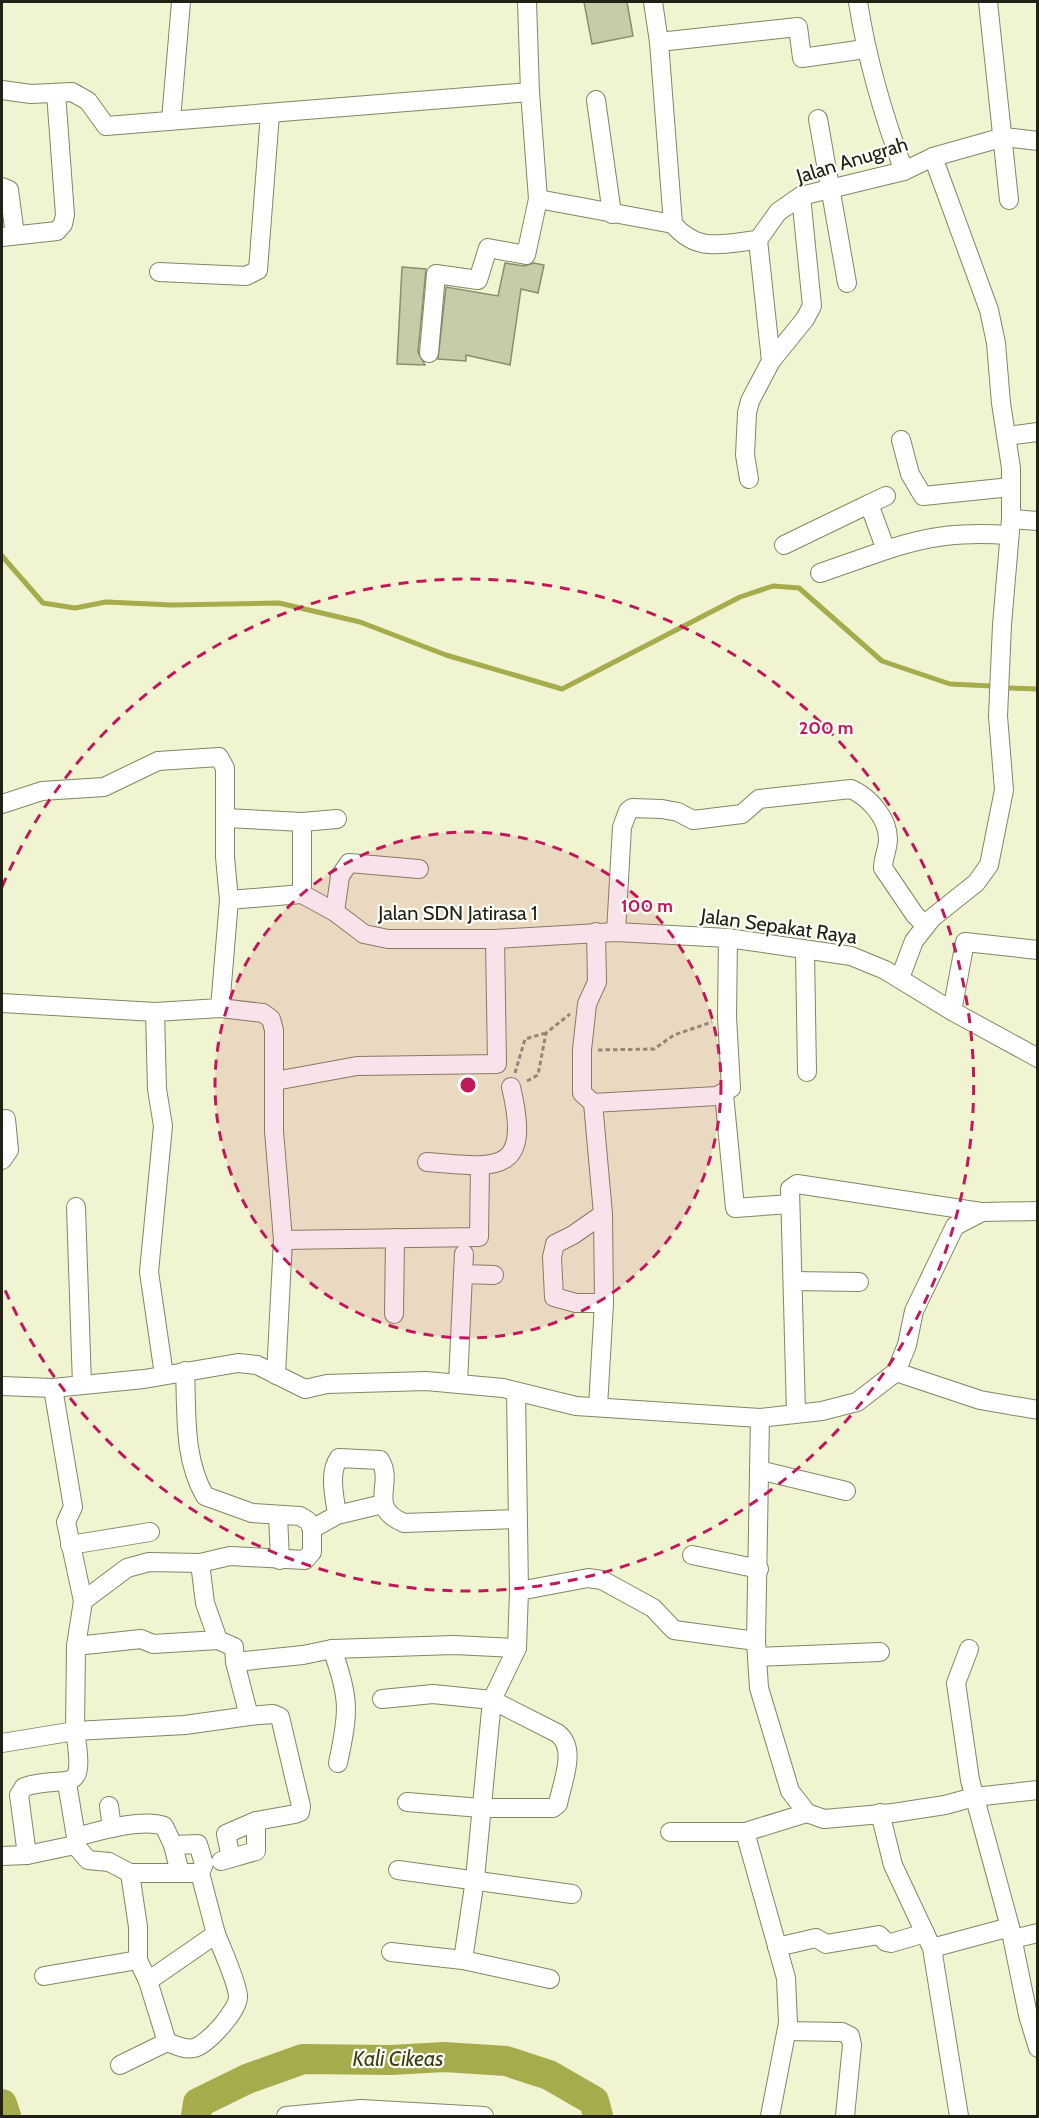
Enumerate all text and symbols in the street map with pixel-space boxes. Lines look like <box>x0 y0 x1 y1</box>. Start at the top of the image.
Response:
street label: Jalan Anugrah <box>793 132 911 189</box>
text: 200 m <box>799 717 853 739</box>
text: 100 m <box>621 895 673 917</box>
street label: Jalan SDN Jatirasa 1 <box>377 901 538 925</box>
street label: Jalan Sepakat Raya <box>698 903 859 949</box>
centre of rings <box>458 1075 478 1095</box>
water label: Kali Cikeas <box>353 2046 443 2071</box>

